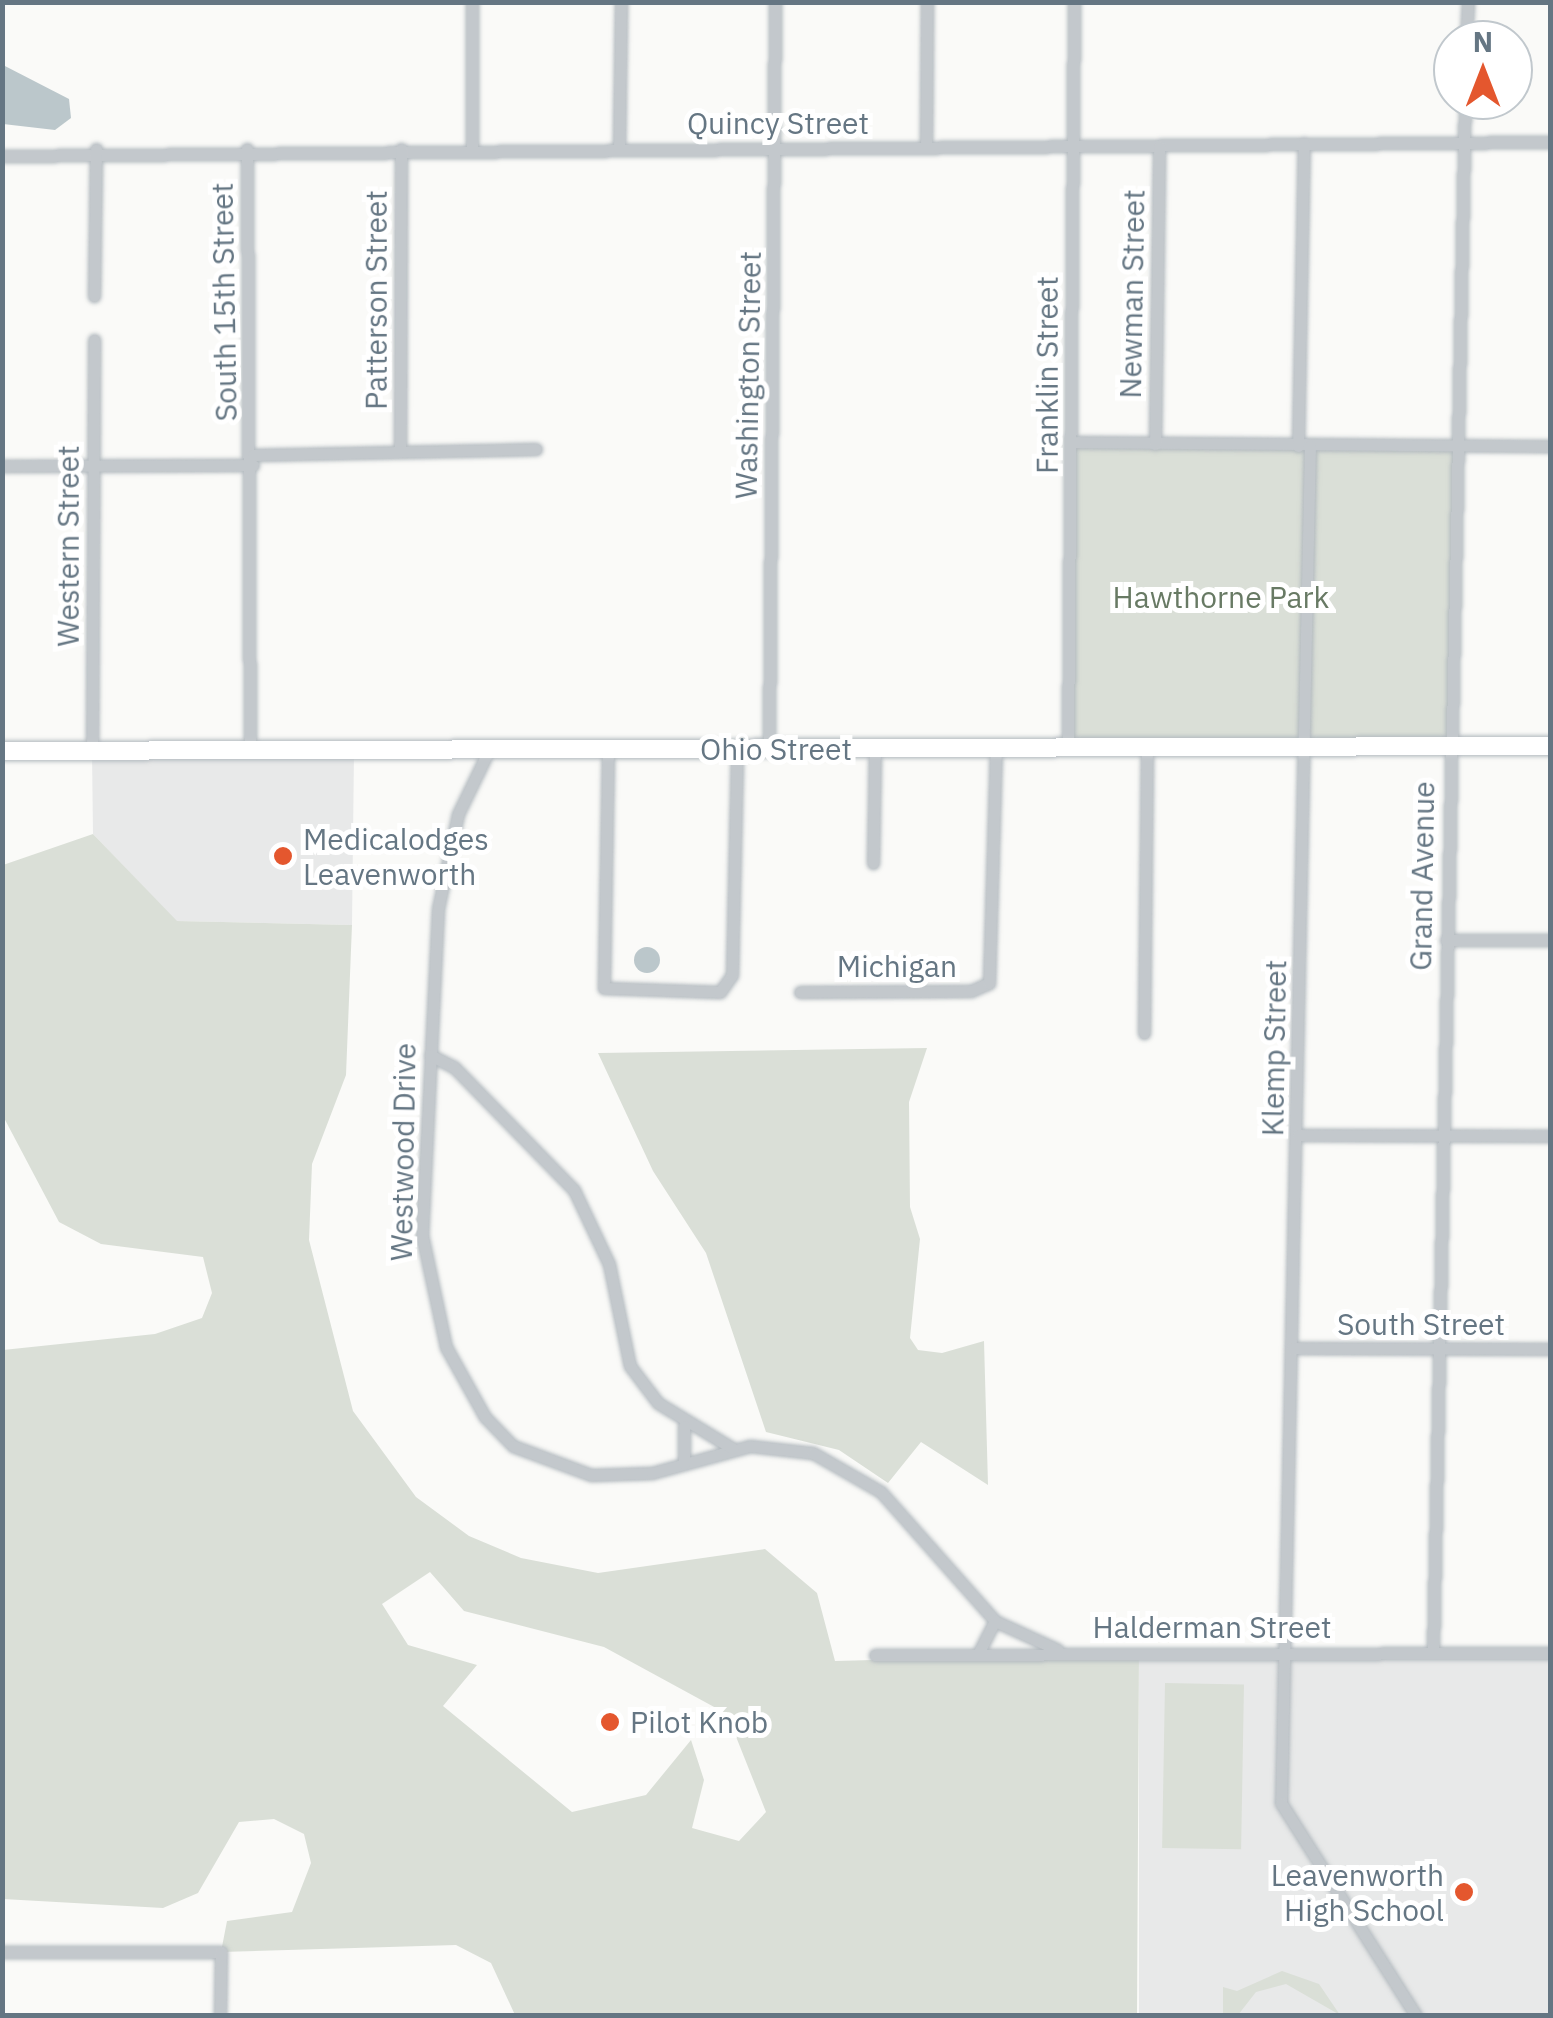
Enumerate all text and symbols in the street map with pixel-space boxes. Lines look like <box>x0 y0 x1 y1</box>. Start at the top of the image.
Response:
north arrow <box>1433 20 1533 120</box>
text: N <box>1473 23 1493 60</box>
street label: Quincy Street <box>687 105 869 141</box>
street label: South 15th Street <box>204 182 244 422</box>
street label: Newman Street <box>1112 189 1152 399</box>
street label: Patterson Street <box>358 190 394 410</box>
street label: Washington Street <box>728 251 768 499</box>
street label: Franklin Street <box>1029 276 1065 474</box>
street label: Western Street <box>50 445 86 647</box>
park label: Hawthorne Park <box>1113 579 1329 615</box>
street label: Ohio Street <box>700 731 852 767</box>
street label: Grand Avenue <box>1402 781 1442 971</box>
place label: Medicalodges Leavenworth <box>303 821 489 892</box>
marker: Medicalodges Leavenworth <box>272 845 294 867</box>
street label: Michigan <box>837 948 957 984</box>
street label: Klemp Street <box>1254 959 1294 1137</box>
street label: Westwood Drive <box>383 1043 423 1261</box>
street label: South Street <box>1337 1306 1505 1342</box>
street label: Halderman Street <box>1093 1609 1331 1645</box>
place label: Pilot Knob <box>630 1704 768 1740</box>
marker: Pilot Knob <box>599 1711 621 1733</box>
place label: Leavenworth High School <box>1271 1857 1444 1928</box>
marker: Leavenworth High School <box>1453 1881 1475 1903</box>

